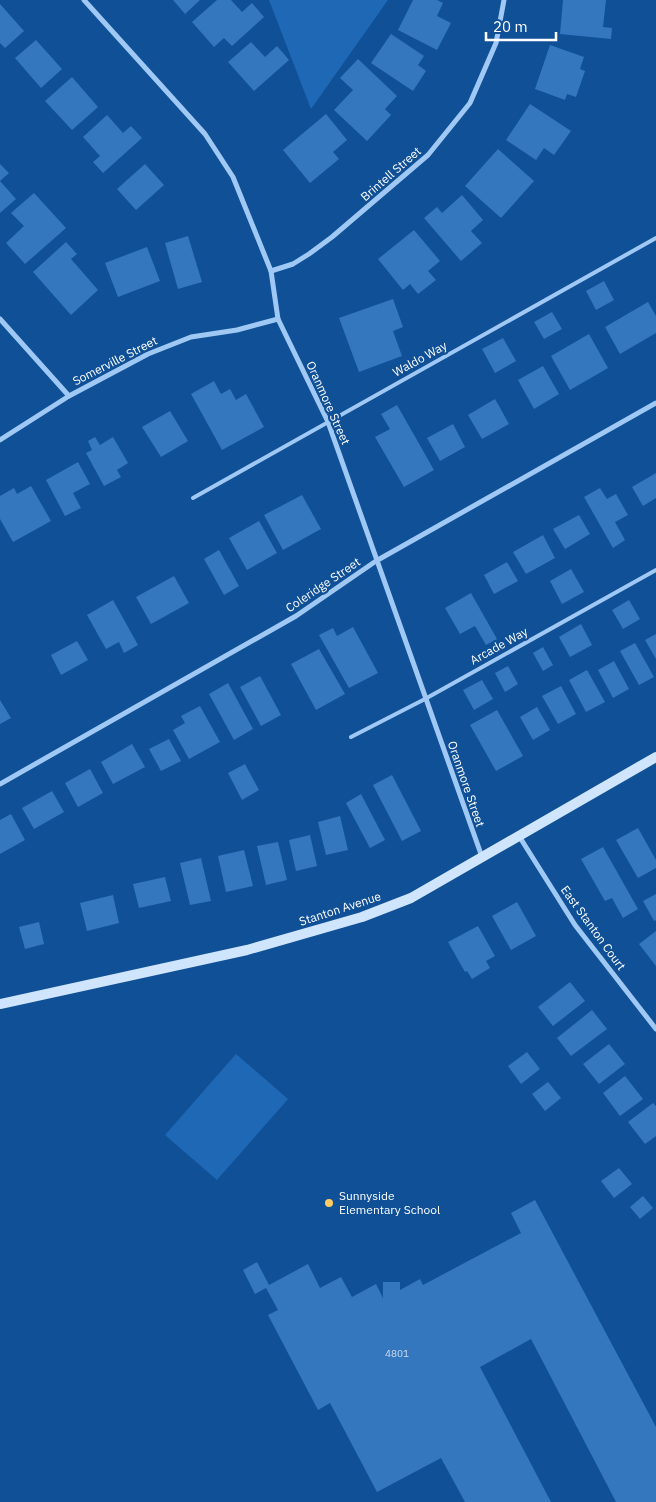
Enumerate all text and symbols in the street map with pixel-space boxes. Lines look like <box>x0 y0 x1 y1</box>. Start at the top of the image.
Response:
scale bar <box>486 10 556 42</box>
text: 20 m <box>493 17 528 36</box>
street label: Brintell Street <box>357 143 424 204</box>
street label: Somerville Street <box>70 333 160 388</box>
street label: Waldo Way <box>390 338 449 380</box>
street label: Oranmore Street <box>303 359 354 447</box>
street label: Coleridge Street <box>282 554 363 615</box>
street label: Arcade Way <box>467 624 530 668</box>
street label: Oranmore Street <box>445 739 488 829</box>
street label: East Stanton Court <box>558 883 629 973</box>
street label: Stanton Avenue <box>297 888 383 929</box>
place label: Sunnyside Elementary School <box>339 1188 440 1217</box>
marker: Sunnyside Elementary School <box>323 1197 335 1209</box>
house number: 4801 <box>385 1347 409 1360</box>

